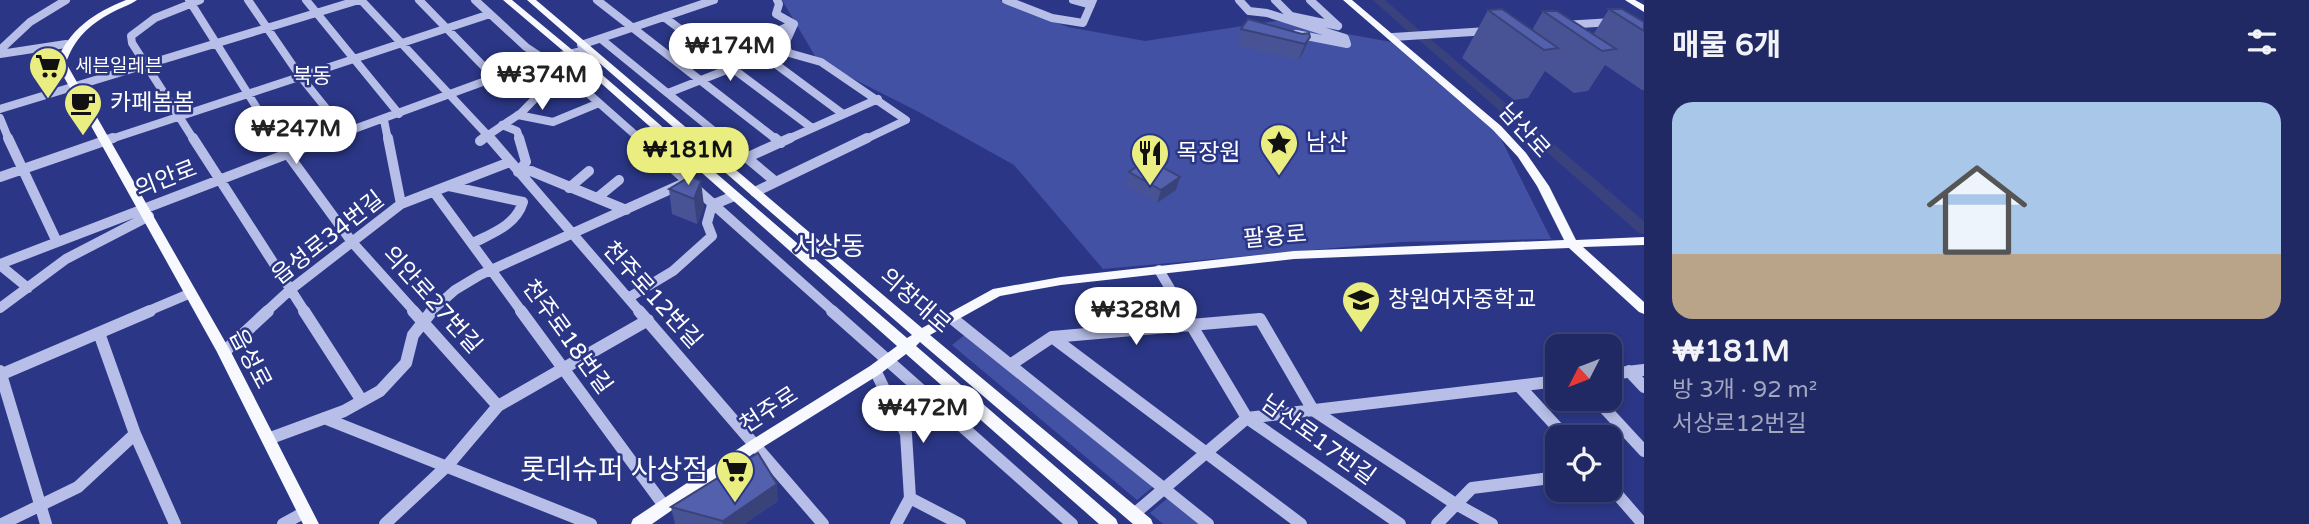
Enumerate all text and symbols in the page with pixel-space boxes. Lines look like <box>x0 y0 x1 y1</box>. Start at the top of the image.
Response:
icon: filters <box>2243 23 2281 61</box>
pin: ₩174M <box>681 24 779 83</box>
text: 매물 6개 <box>1672 27 1781 64</box>
text: ₩174M <box>685 32 775 60</box>
supermarket icon: 세븐일레븐 <box>27 45 69 100</box>
pin: ₩374M <box>493 52 591 112</box>
place label: 세븐일레븐 <box>75 55 162 77</box>
text: ₩374M <box>497 61 587 89</box>
district label: 북동 <box>293 64 331 89</box>
cafe icon: 카페봄봄 <box>62 82 104 137</box>
place label: 카페봄봄 <box>110 89 195 117</box>
street label: 남산로 <box>1492 98 1556 164</box>
pin: ₩247M <box>247 106 345 166</box>
text: ₩247M <box>251 115 341 143</box>
place icon: 남산 <box>1258 122 1300 177</box>
pin: ₩181M <box>639 128 737 187</box>
place label: 남산 <box>1306 129 1348 157</box>
restaurant icon: 목장원 <box>1129 132 1171 187</box>
text: ₩181M <box>643 136 733 164</box>
place label: 목장원 <box>1177 139 1240 167</box>
icon: home <box>1914 147 2040 273</box>
street label: 의안로 <box>131 155 201 203</box>
street label: 읍성로34번길 <box>266 186 390 290</box>
street label: 팔용로 <box>1242 220 1308 254</box>
district label: 서상동 <box>793 231 865 262</box>
street label: 천주로12번길 <box>597 236 707 354</box>
street label: 의안로27번길 <box>377 241 487 359</box>
street label: 의창대로 <box>874 263 956 339</box>
street label: 천주로18번길 <box>516 274 618 400</box>
school or university icon: 창원여자중학교 <box>1340 279 1382 334</box>
place label: 창원여자중학교 <box>1388 286 1536 314</box>
pin: ₩328M <box>1087 288 1185 347</box>
text: ₩328M <box>1091 296 1181 324</box>
street label: 읍성로 <box>223 324 277 394</box>
text: ₩181M <box>1672 333 1790 370</box>
north arrow <box>1545 334 1622 411</box>
map controls <box>1545 334 1622 502</box>
text: 방 3개 · 92 m² <box>1672 376 1817 404</box>
street label: 천주로 <box>735 381 803 439</box>
pin: ₩472M <box>874 386 972 445</box>
street label: 남산로17번길 <box>1255 389 1381 491</box>
text: ₩472M <box>878 394 968 422</box>
text: 서상로12번길 <box>1672 410 1807 438</box>
button: locate <box>1545 425 1622 502</box>
supermarket icon: 롯데슈퍼 사상점 <box>714 449 756 504</box>
place label: 롯데슈퍼 사상점 <box>520 453 708 487</box>

